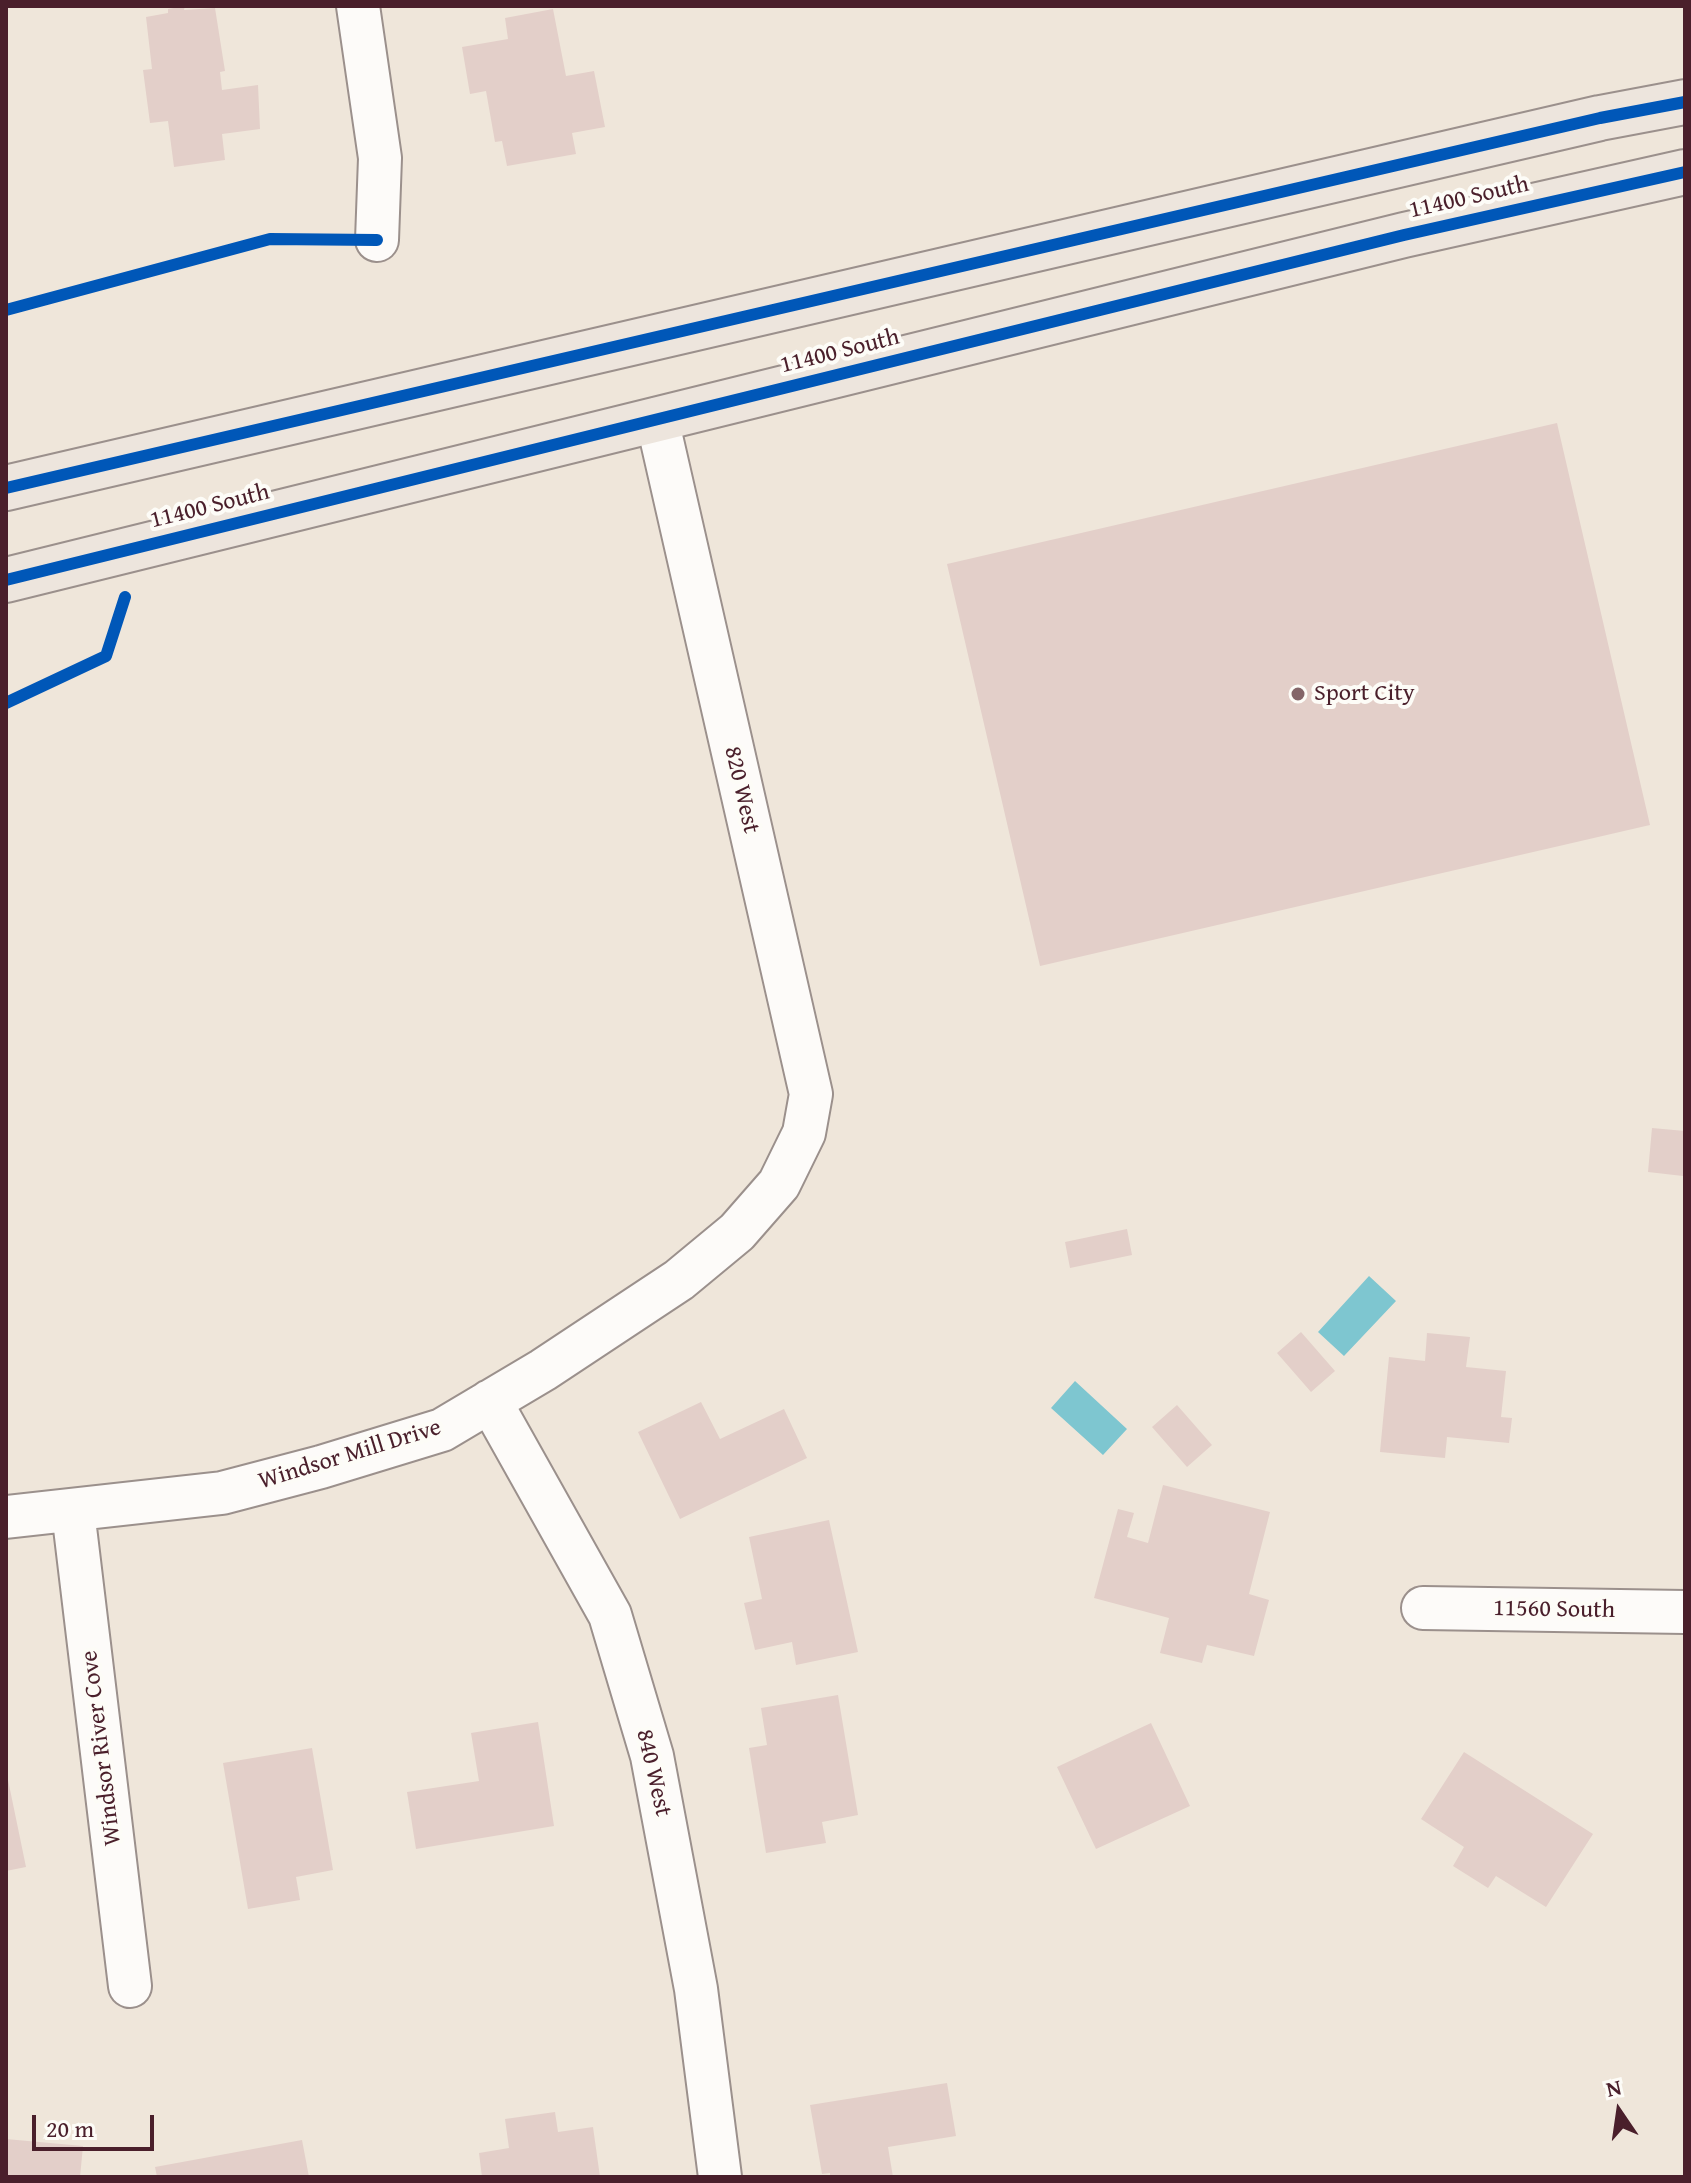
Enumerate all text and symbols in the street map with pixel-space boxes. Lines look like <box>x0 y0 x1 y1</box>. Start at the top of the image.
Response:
street label: 11400 South <box>1406 170 1532 226</box>
street label: 11400 South <box>777 323 903 381</box>
street label: 11400 South <box>147 478 273 536</box>
place label: Sport City <box>1314 680 1415 708</box>
marker: Sport City <box>1289 685 1307 703</box>
street label: 820 West <box>717 744 765 836</box>
street label: Windsor Mill Drive <box>255 1414 445 1496</box>
street label: 11560 South <box>1493 1595 1615 1625</box>
street label: Windsor River Cove <box>76 1649 128 1847</box>
street label: 840 West <box>629 1727 677 1819</box>
text: N <box>1603 2070 1624 2105</box>
north arrow <box>1579 2071 1659 2151</box>
scale bar <box>36 2099 158 2149</box>
text: 20 m <box>46 2111 94 2146</box>

